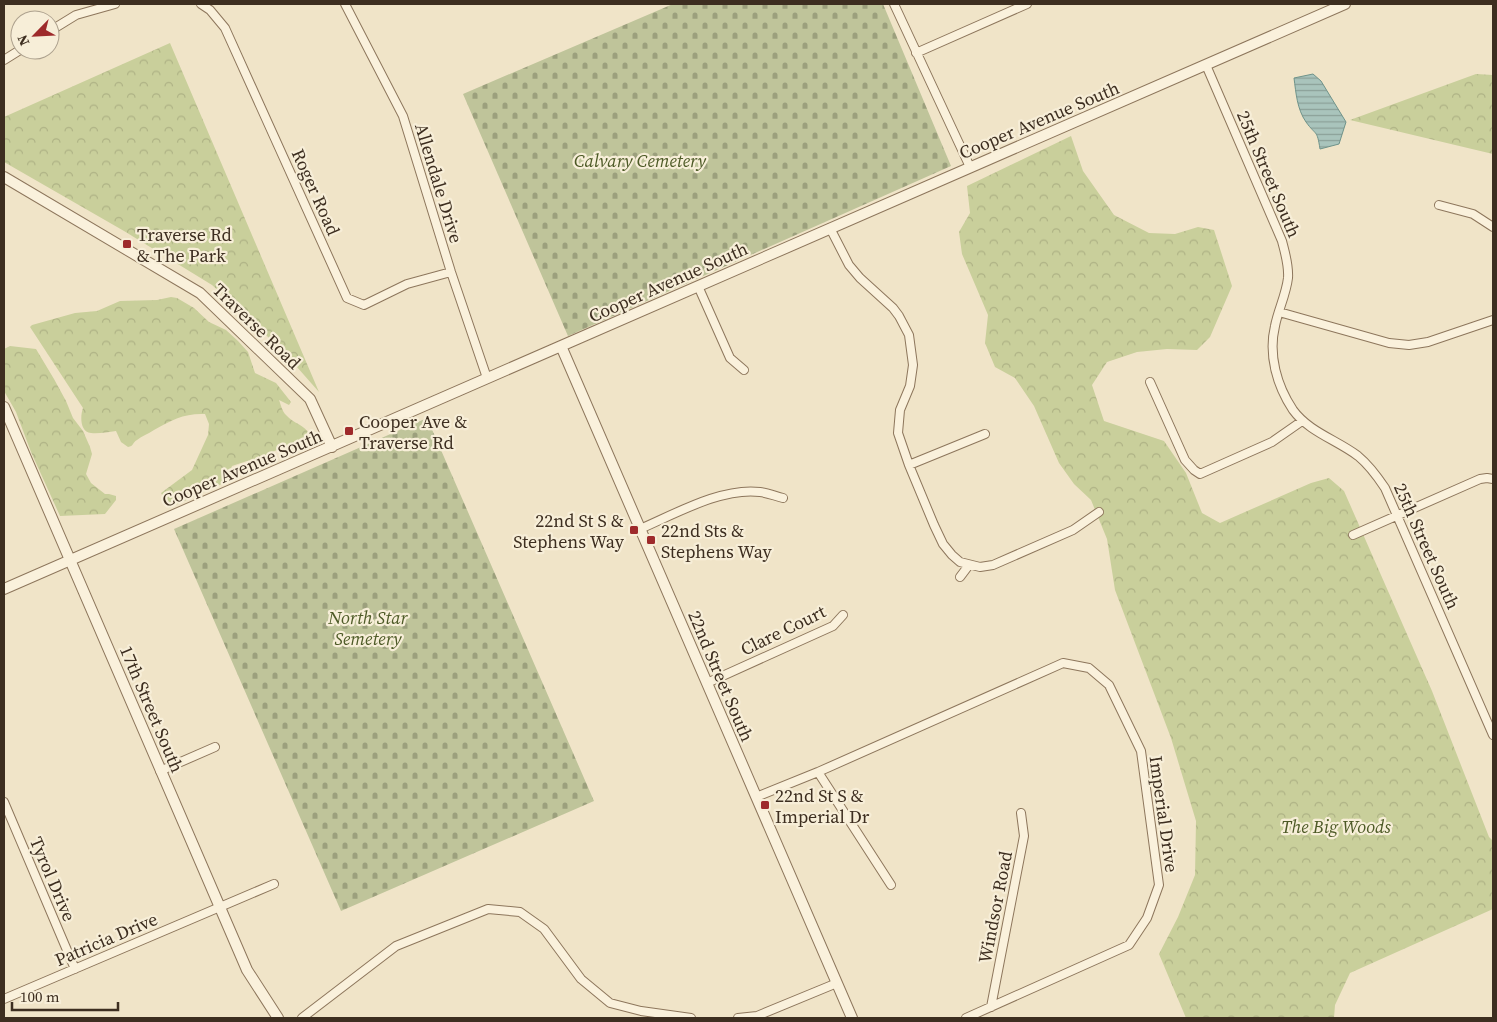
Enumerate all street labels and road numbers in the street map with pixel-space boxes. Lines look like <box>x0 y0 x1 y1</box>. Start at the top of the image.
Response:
street label: Cooper Avenue South <box>955 75 1123 165</box>
street label: 25th Street South <box>1231 107 1307 241</box>
street label: Allendale Drive <box>409 120 469 246</box>
street label: Roger Road <box>286 145 346 239</box>
street label: Cooper Avenue South <box>584 236 752 328</box>
street label: Traverse Road <box>207 277 307 375</box>
street label: Cooper Avenue South <box>158 423 326 513</box>
street label: 25th Street South <box>1388 479 1466 613</box>
street label: Clare Court <box>736 599 830 661</box>
street label: 22nd Street South <box>682 607 760 746</box>
street label: 17th Street South <box>114 642 190 776</box>
street label: Imperial Drive <box>1143 754 1185 874</box>
street label: Tyrol Drive <box>24 833 82 925</box>
street label: Windsor Road <box>972 849 1018 965</box>
street label: Patricia Drive <box>51 906 161 972</box>

